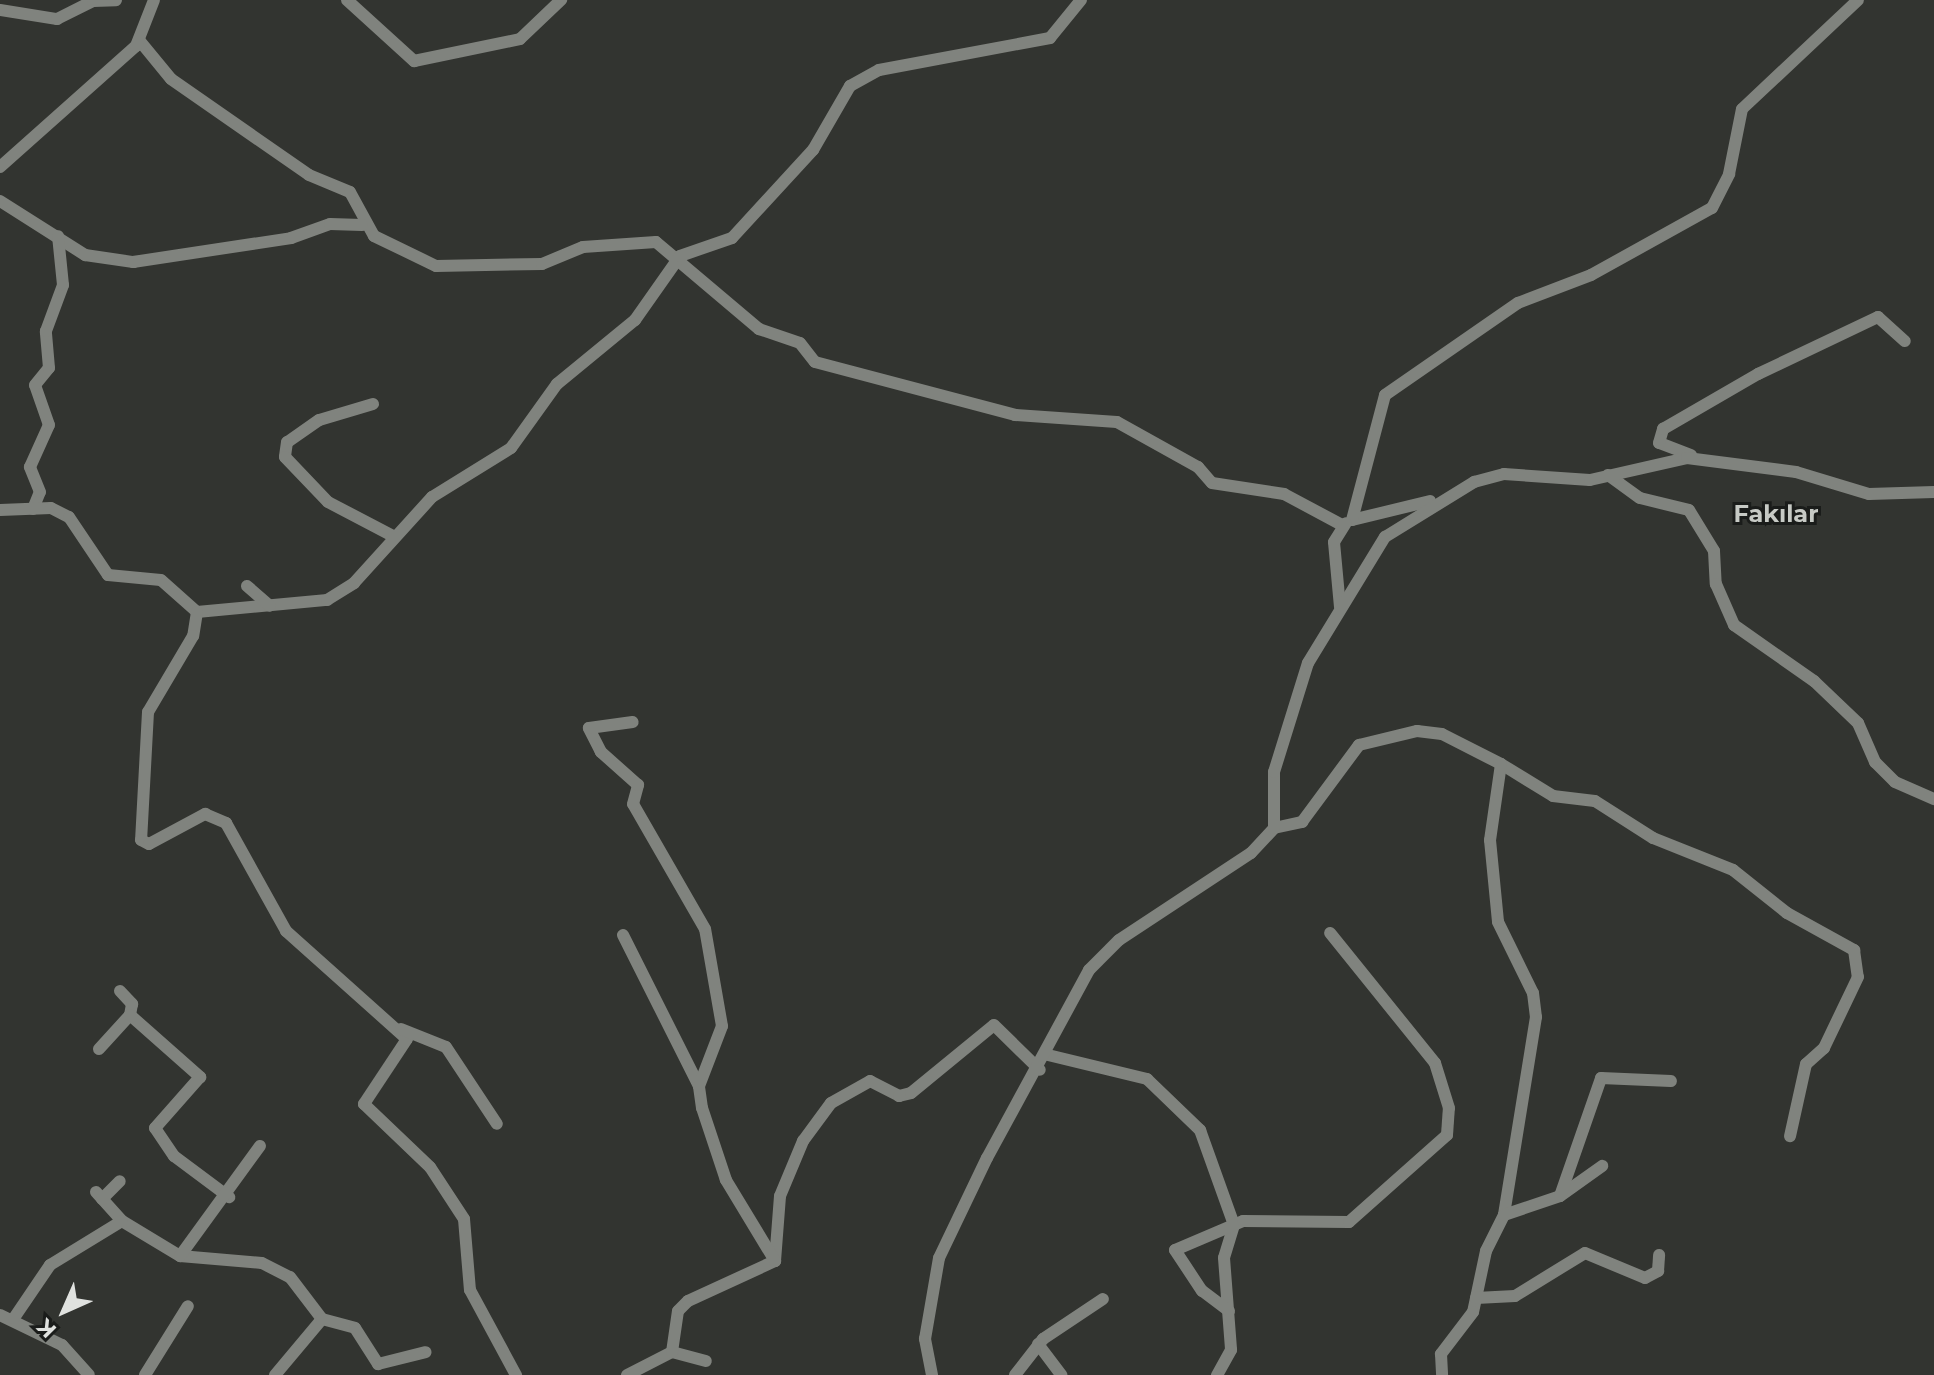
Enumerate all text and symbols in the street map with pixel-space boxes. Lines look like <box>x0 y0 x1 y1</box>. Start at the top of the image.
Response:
district label: Fakılar <box>1733 500 1819 528</box>
north arrow <box>24 1271 104 1351</box>
text: K <box>31 1313 62 1344</box>

